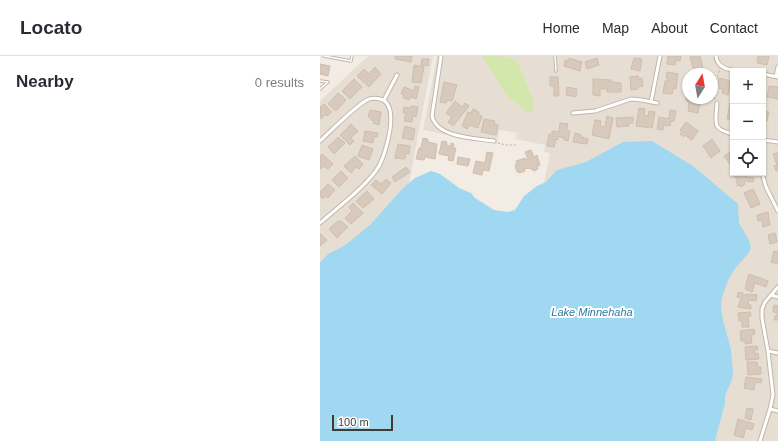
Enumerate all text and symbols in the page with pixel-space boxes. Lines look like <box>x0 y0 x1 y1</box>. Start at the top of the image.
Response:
text: Locato <box>20 17 82 38</box>
text: Home <box>543 20 580 36</box>
text: Map <box>602 20 629 36</box>
text: About <box>651 20 688 36</box>
text: Contact <box>710 20 758 36</box>
north arrow <box>682 68 718 104</box>
map controls <box>730 68 766 176</box>
button: + <box>730 68 766 104</box>
text: Nearby <box>16 72 74 91</box>
text: 0 results <box>255 75 304 90</box>
button: − <box>730 104 766 140</box>
button: locate <box>730 140 766 176</box>
water label: Lake Minnehaha <box>551 306 633 318</box>
scale bar <box>332 413 393 432</box>
text: 100 m <box>338 416 369 428</box>

